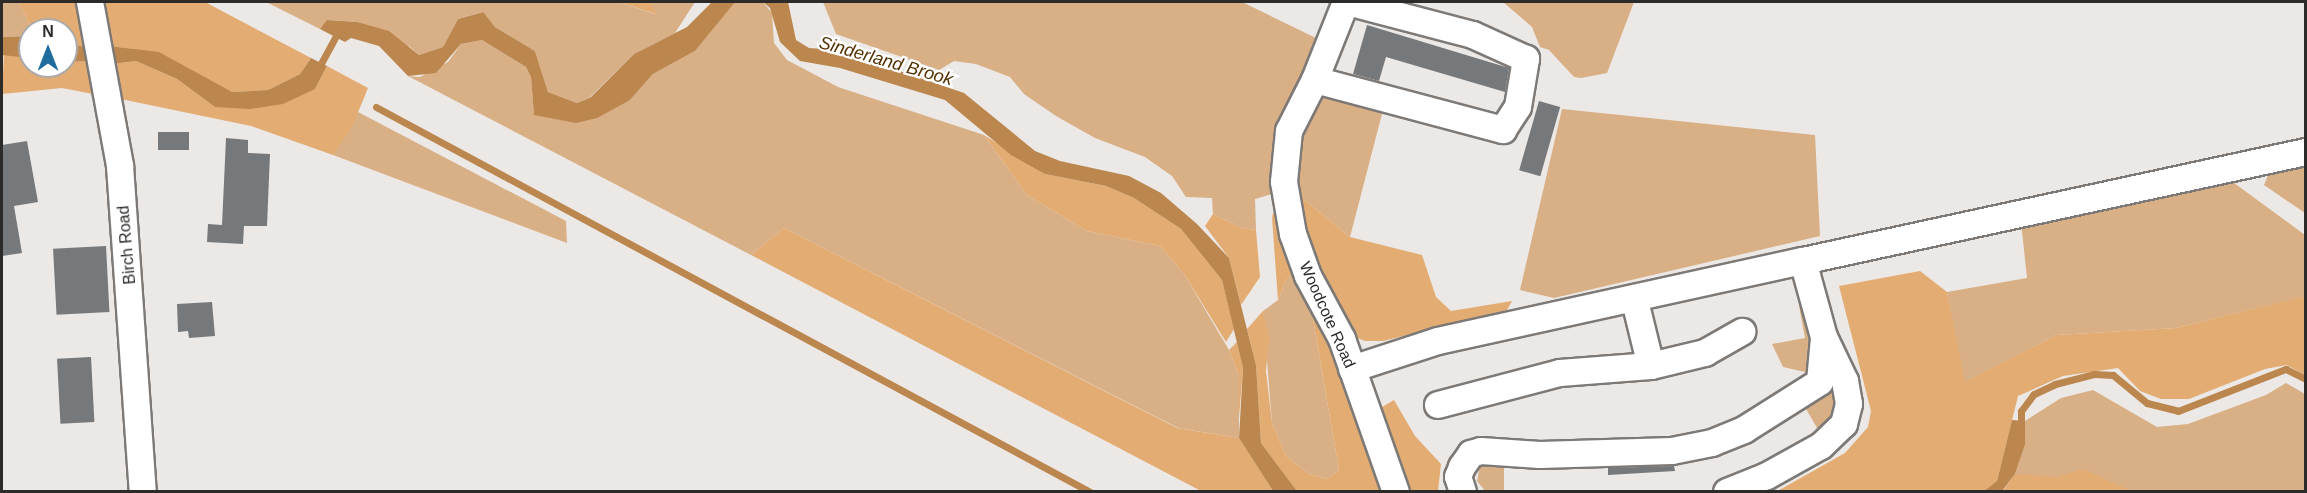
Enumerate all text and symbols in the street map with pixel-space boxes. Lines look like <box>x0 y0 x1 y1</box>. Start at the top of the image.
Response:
north arrow <box>18 18 78 78</box>
text: N <box>42 23 54 40</box>
water label: Sinderland Brook <box>817 32 955 90</box>
street label: Birch Road <box>114 205 140 285</box>
street label: Woodcote Road <box>1295 259 1359 371</box>

